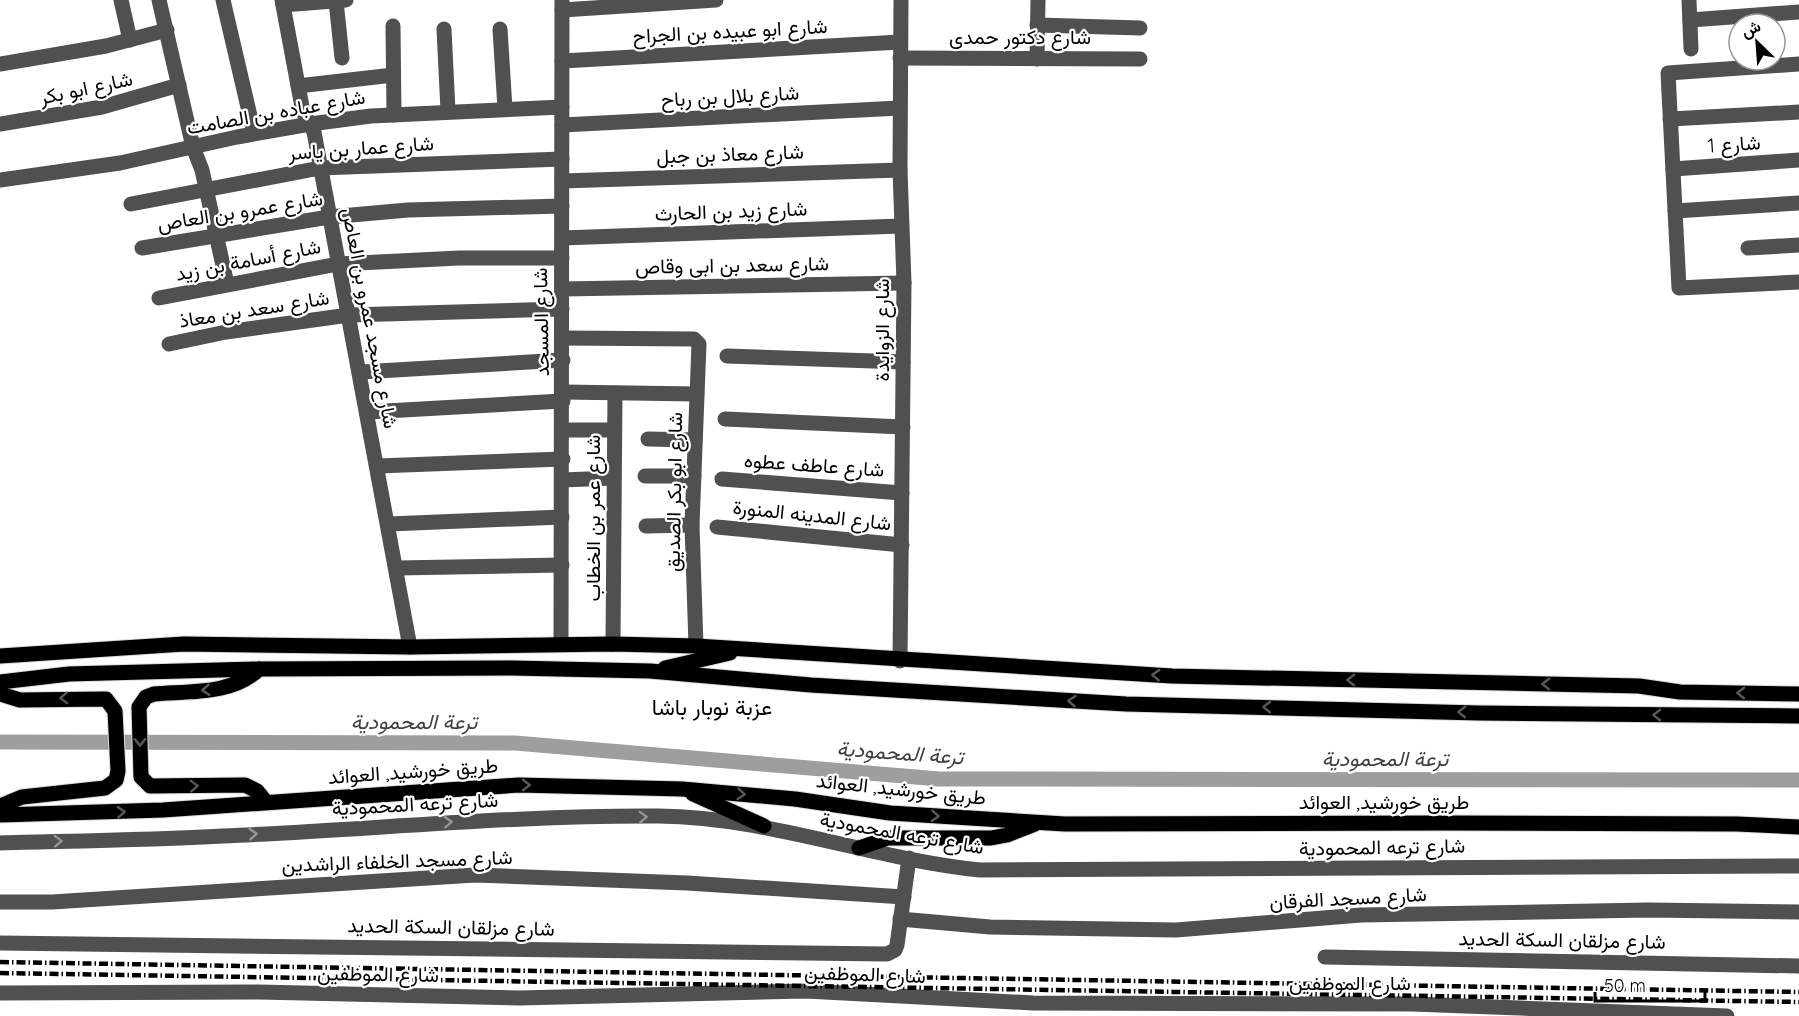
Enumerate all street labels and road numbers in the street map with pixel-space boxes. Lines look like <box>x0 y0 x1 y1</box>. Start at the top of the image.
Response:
street label: شارع ابو عبيده بن الجراح <box>632 13 828 50</box>
street label: شارع دكتور حمدى <box>949 24 1091 51</box>
street label: شارع ابو بكر <box>36 65 135 112</box>
street label: شارع بلال بن رباح <box>660 79 800 114</box>
street label: شارع عباده بن الصامت <box>185 84 367 141</box>
street label: شارع 1 <box>1707 129 1761 160</box>
street label: شارع عمار بن ياسر <box>286 130 435 167</box>
street label: شارع معاذ بن جبل <box>656 138 804 171</box>
street label: شارع عمرو بن العاص <box>155 185 325 238</box>
street label: شارع زيد بن الحارث <box>654 195 808 228</box>
street label: شارع مسجد عمرو بن العاص <box>335 205 404 431</box>
street label: شارع أسامة بن زيد <box>173 233 323 288</box>
street label: شارع سعد بن ابى وقاص <box>635 250 829 281</box>
street label: شارع المسجد <box>527 267 556 377</box>
street label: شارع الزوايدة <box>869 278 896 382</box>
street label: شارع سعد بن معاذ <box>177 284 331 335</box>
street label: شارع ابو بكر الصديق <box>660 412 689 572</box>
street label: شارع عمر بن الخطاب <box>580 435 607 601</box>
street label: شارع عاطف عطوه <box>743 447 885 484</box>
street label: شارع المدينه المنورة <box>731 494 892 537</box>
street label: طريق خورشيد, العوائد <box>327 752 499 790</box>
street label: طريق خورشيد, العوائد <box>815 767 987 811</box>
street label: شارع ترعه المحمودية <box>331 787 499 822</box>
street label: طريق خورشيد, العوائد <box>1299 789 1469 815</box>
street label: شارع ترعه المحمودية <box>818 806 986 861</box>
street label: شارع ترعه المحمودية <box>1299 833 1465 862</box>
street label: شارع مسجد الخلفاء الراشدين <box>281 844 513 879</box>
street label: شارع مسجد الفرقان <box>1269 881 1427 916</box>
street label: شارع مزلقان السكة الحديد <box>347 912 555 943</box>
street label: شارع مزلقان السكة الحديد <box>1458 925 1666 956</box>
street label: شارع الموظفين <box>804 959 926 990</box>
street label: شارع الموظفين <box>317 960 439 989</box>
street label: شارع الموظفين <box>1289 970 1411 997</box>

